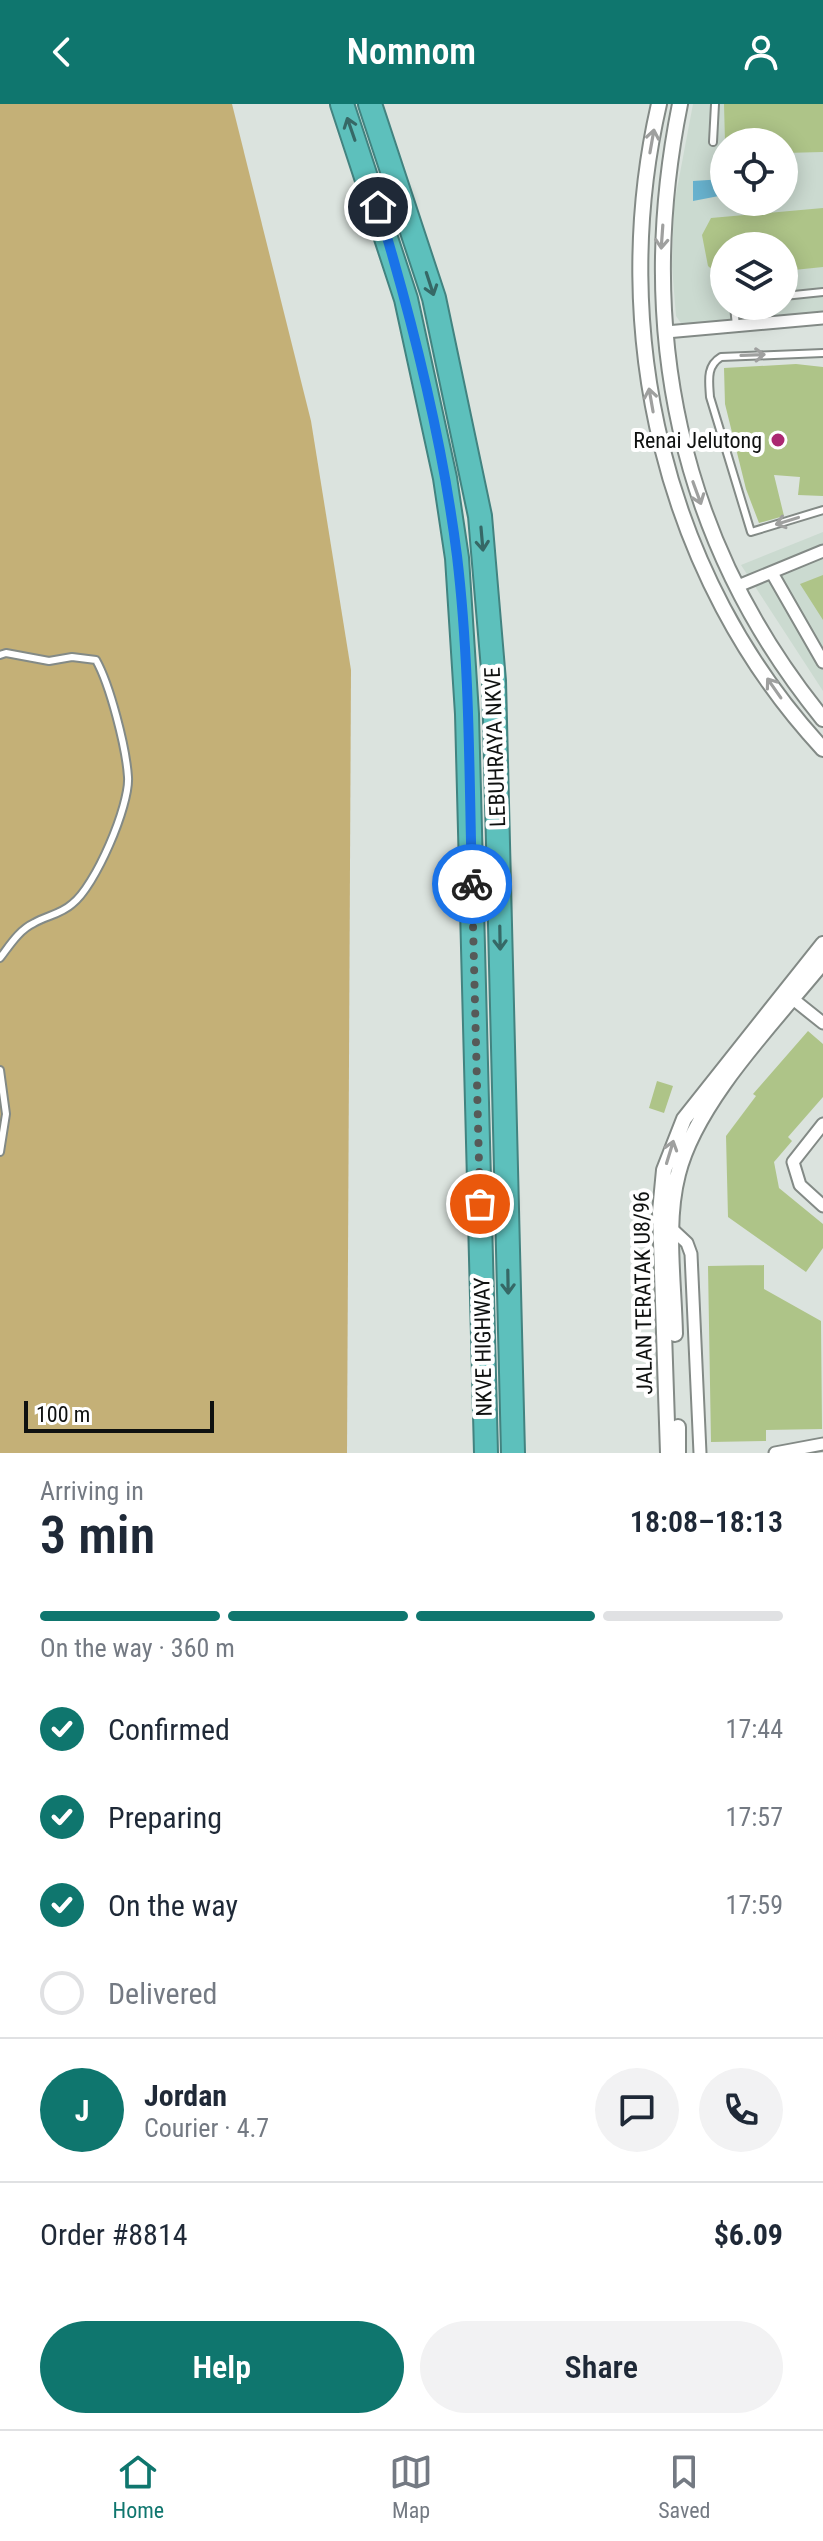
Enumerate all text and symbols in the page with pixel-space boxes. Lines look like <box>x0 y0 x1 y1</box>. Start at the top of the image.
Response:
icon: back <box>40 30 84 74</box>
icon: person <box>739 30 783 74</box>
text: Nomnom <box>347 31 476 73</box>
one-way arrow <box>343 117 358 142</box>
map controls <box>710 128 798 320</box>
button: locate <box>710 128 798 216</box>
one-way arrow <box>646 129 661 155</box>
pin <box>344 173 412 241</box>
icon: home <box>356 185 400 229</box>
one-way arrow <box>654 223 669 250</box>
button: layers <box>710 232 798 320</box>
one-way arrow <box>423 271 438 297</box>
one-way arrow <box>739 348 766 363</box>
one-way arrow <box>643 388 658 413</box>
place label: Renai Jelutong <box>633 428 762 453</box>
marker: Renai Jelutong <box>769 431 787 449</box>
one-way arrow <box>691 480 705 505</box>
one-way arrow <box>775 514 801 529</box>
one-way arrow <box>475 525 490 552</box>
street label: LEBUHRAYA NKVE <box>480 667 510 827</box>
one-way arrow <box>766 677 783 699</box>
courier <box>432 844 512 924</box>
icon: bike <box>450 862 494 906</box>
one-way arrow <box>492 924 508 951</box>
one-way arrow <box>663 1140 678 1166</box>
pin <box>446 1170 514 1238</box>
icon: bag <box>458 1182 502 1226</box>
street label: JALAN TERATAK U8/96 <box>629 1191 657 1395</box>
one-way arrow <box>501 1268 516 1295</box>
street label: NKVE HIGHWAY <box>469 1277 497 1417</box>
scale bar <box>24 1397 214 1433</box>
text: 100 m <box>36 1402 90 1427</box>
text: Arriving in <box>40 1476 144 1506</box>
text: 18:08–18:13 <box>630 1504 783 1539</box>
text: 3 min <box>40 1505 155 1566</box>
text: On the way · 360 m <box>40 1633 235 1663</box>
icon: check <box>40 1707 84 1751</box>
text: Confirmed <box>108 1712 230 1747</box>
text: 17:44 <box>726 1714 783 1744</box>
icon: check <box>40 1795 84 1839</box>
text: Preparing <box>108 1800 222 1835</box>
text: 17:57 <box>726 1802 783 1832</box>
icon: check <box>40 1883 84 1927</box>
text: On the way <box>108 1888 238 1923</box>
text: 17:59 <box>726 1890 783 1920</box>
text: Delivered <box>108 1976 217 2011</box>
button: chat <box>595 2068 679 2152</box>
button: phone <box>699 2068 783 2152</box>
text: Jordan <box>144 2078 227 2113</box>
text: J <box>75 2093 89 2128</box>
text: Courier · 4.7 <box>144 2113 269 2143</box>
text: Order #8814 <box>40 2217 188 2252</box>
text: $6.09 <box>714 2217 783 2252</box>
button: Help <box>40 2321 404 2413</box>
button: Share <box>420 2321 783 2413</box>
tab: Home <box>113 2450 164 2523</box>
tab: Map <box>389 2450 433 2523</box>
tab: Saved <box>658 2450 710 2523</box>

